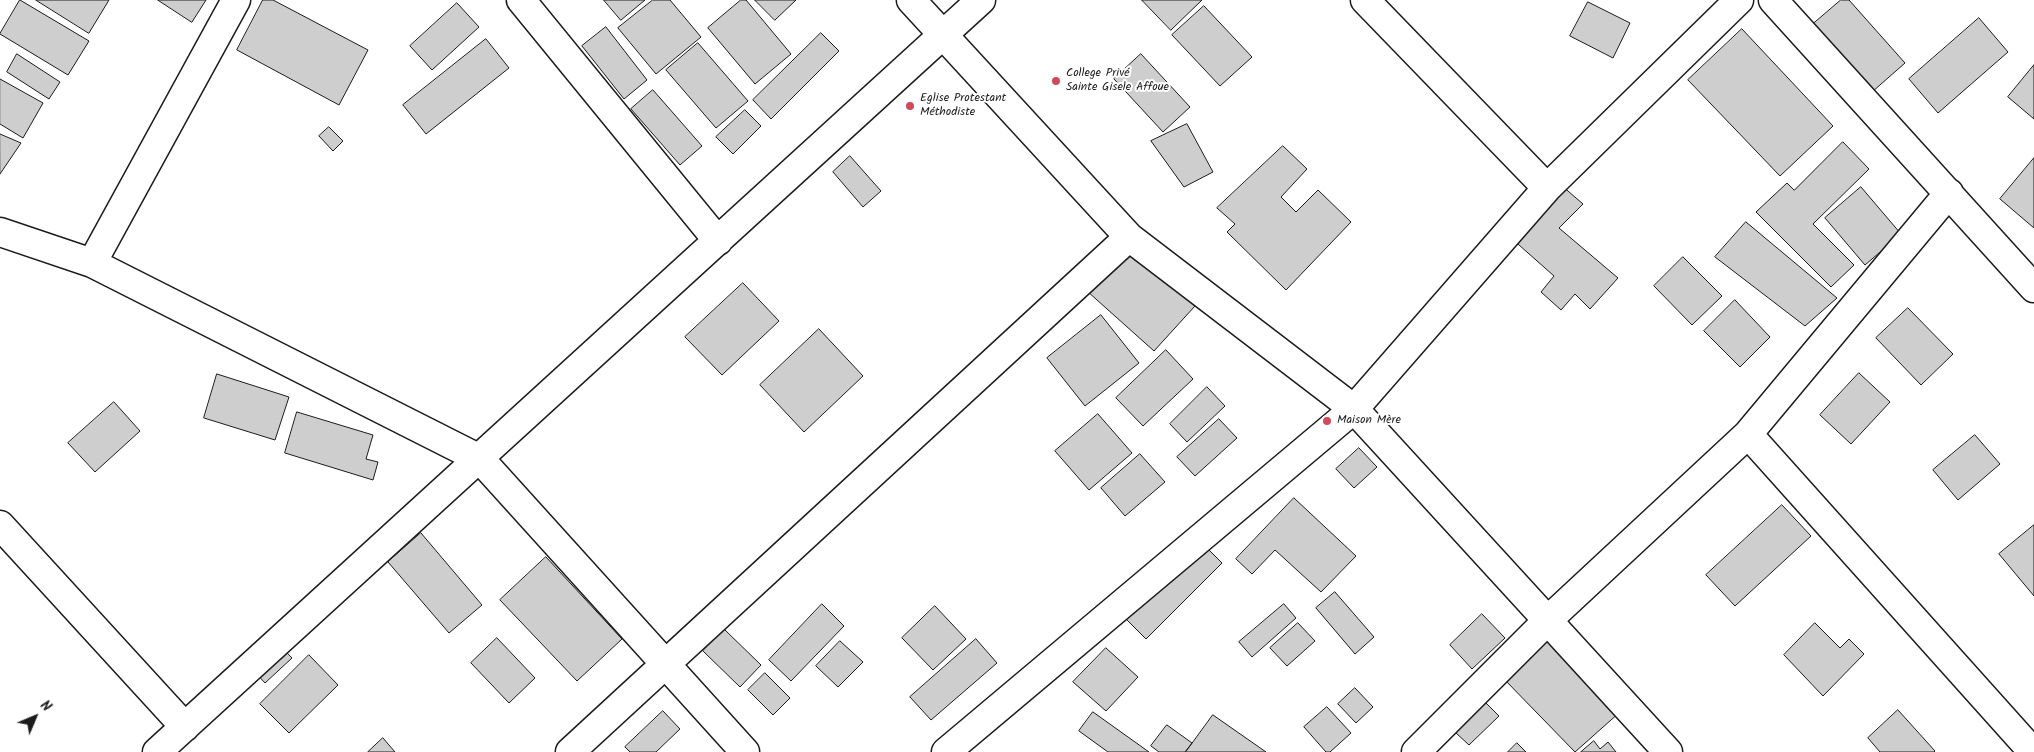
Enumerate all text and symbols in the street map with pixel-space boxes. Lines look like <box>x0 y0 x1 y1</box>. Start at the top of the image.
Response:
place label: College Privé Sainte Gisele Affoue <box>1066 67 1169 95</box>
marker: College Privé Sainte Gisele Affoue <box>1050 75 1062 87</box>
place label: Eglise Protestant Méthodiste <box>920 92 1006 120</box>
marker: Eglise Protestant Méthodiste <box>904 100 916 112</box>
place label: Maison Mère <box>1337 414 1401 428</box>
marker: Maison Mère <box>1321 415 1333 427</box>
north arrow <box>10 692 60 742</box>
text: N <box>35 695 57 717</box>

